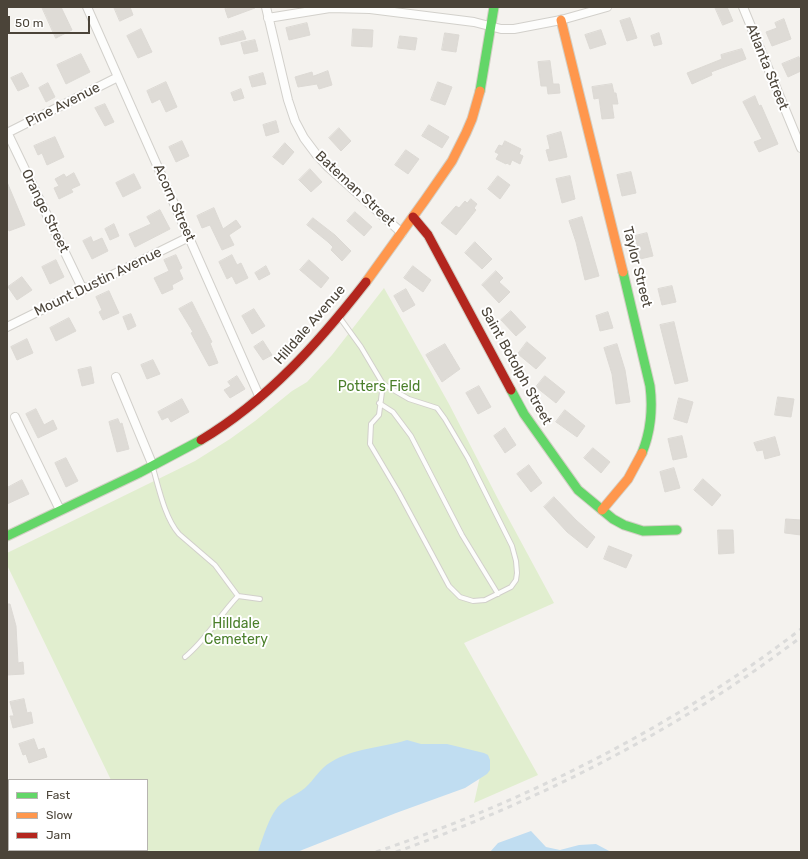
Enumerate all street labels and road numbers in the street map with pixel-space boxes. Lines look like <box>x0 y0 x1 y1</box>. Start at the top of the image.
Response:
street label: Atlanta Street <box>742 22 792 112</box>
street label: Pine Avenue <box>23 79 103 131</box>
street label: Bateman Street <box>312 148 398 230</box>
street label: Acorn Street <box>149 162 199 244</box>
street label: Orange Street <box>18 166 72 256</box>
street label: Taylor Street <box>619 225 655 309</box>
street label: Mount Dustin Avenue <box>31 244 165 320</box>
street label: Hilldale Avenue <box>271 282 349 368</box>
street label: Saint Botolph Street <box>477 304 555 428</box>

